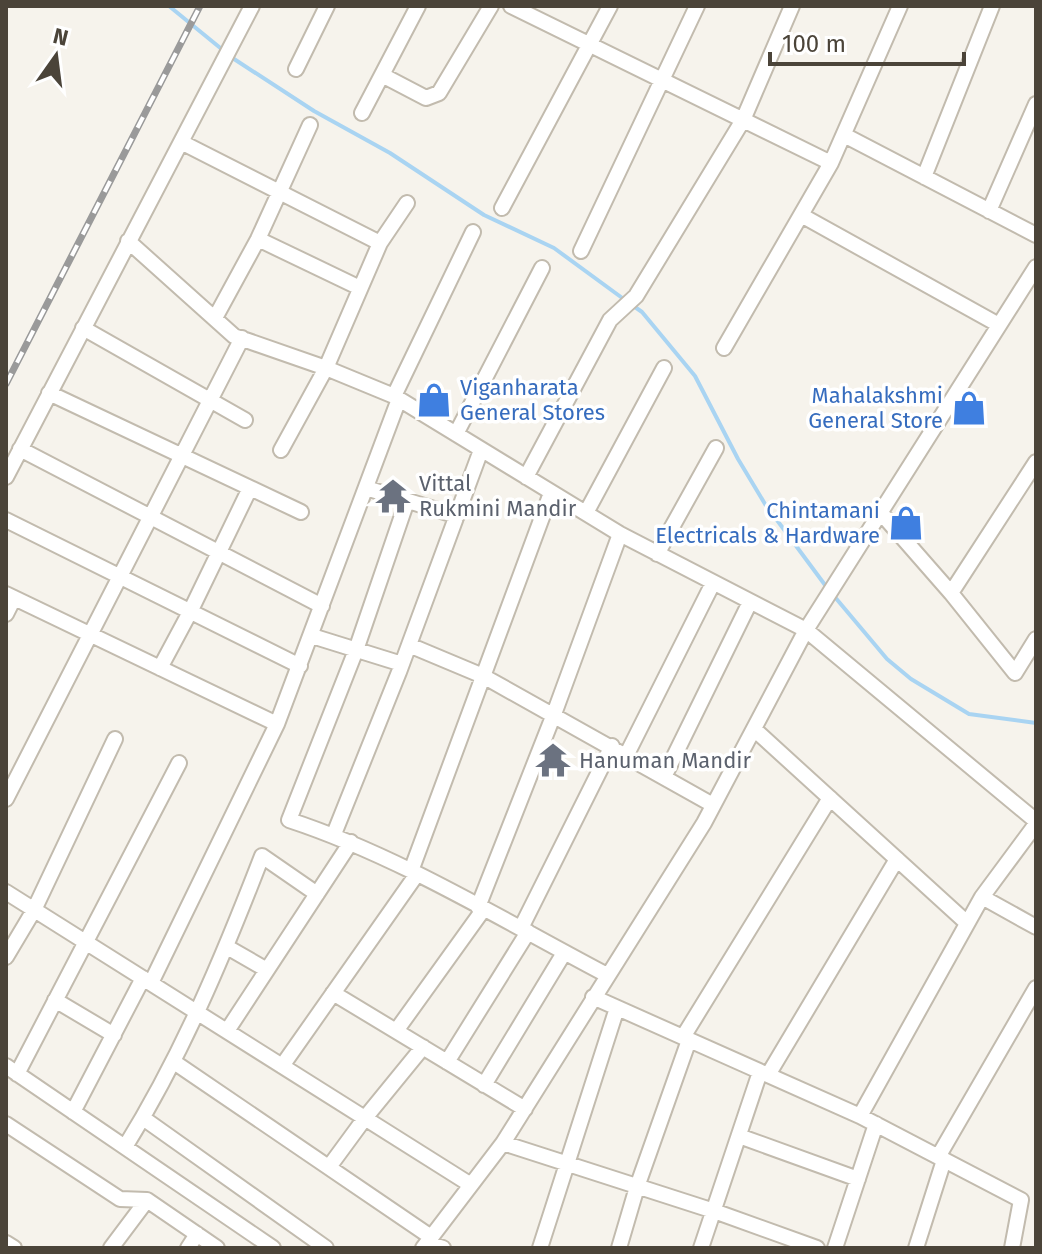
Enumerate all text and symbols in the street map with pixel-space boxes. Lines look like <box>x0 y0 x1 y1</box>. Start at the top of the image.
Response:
north arrow <box>16 16 96 96</box>
scale bar <box>770 16 964 66</box>
text: N <box>50 22 71 52</box>
text: 100 m <box>782 30 846 58</box>
place label: Viganharata General Stores <box>460 374 605 426</box>
shop icon: Viganharata General Stores <box>415 381 453 419</box>
place label: Mahalakshmi General Store <box>808 382 943 434</box>
shop icon: Mahalakshmi General Store <box>950 389 988 427</box>
place label: Vittal Rukmini Mandir <box>419 470 577 522</box>
temple icon: Vittal Rukmini Mandir <box>374 477 412 515</box>
place label: Chintamani Electricals & Hardware <box>655 497 880 549</box>
shop icon: Chintamani Electricals & Hardware <box>887 504 925 542</box>
temple icon: Hanuman Mandir <box>534 741 572 779</box>
place label: Hanuman Mandir <box>579 747 752 774</box>

